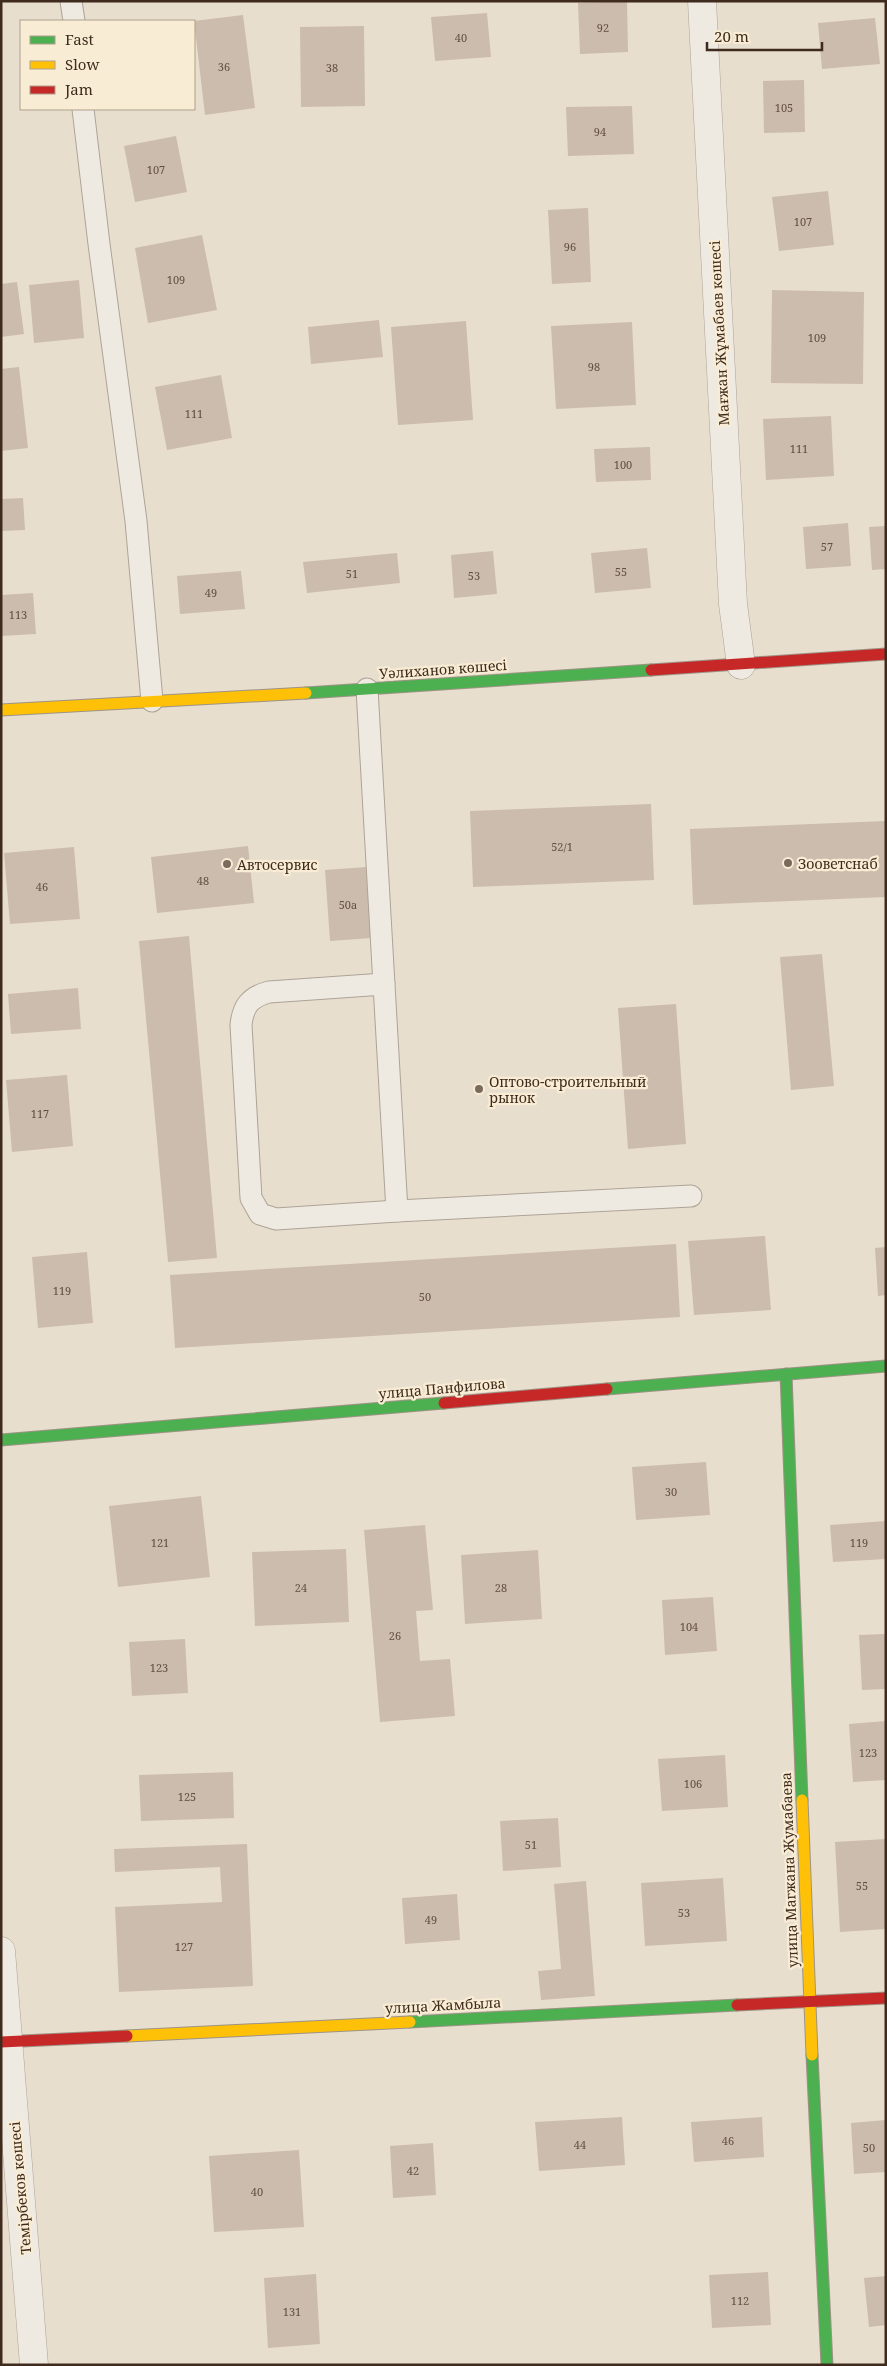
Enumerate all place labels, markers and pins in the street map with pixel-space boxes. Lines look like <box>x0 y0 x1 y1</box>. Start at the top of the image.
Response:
place label: Зооветснаб <box>798 854 878 873</box>
place label: Автосервис <box>237 855 318 874</box>
marker: Зооветснаб <box>782 857 794 869</box>
marker: Автосервис <box>221 858 233 870</box>
place label: Оптово-строительный рынок <box>489 1072 646 1107</box>
marker: Оптово-строительный рынок <box>473 1083 485 1095</box>

